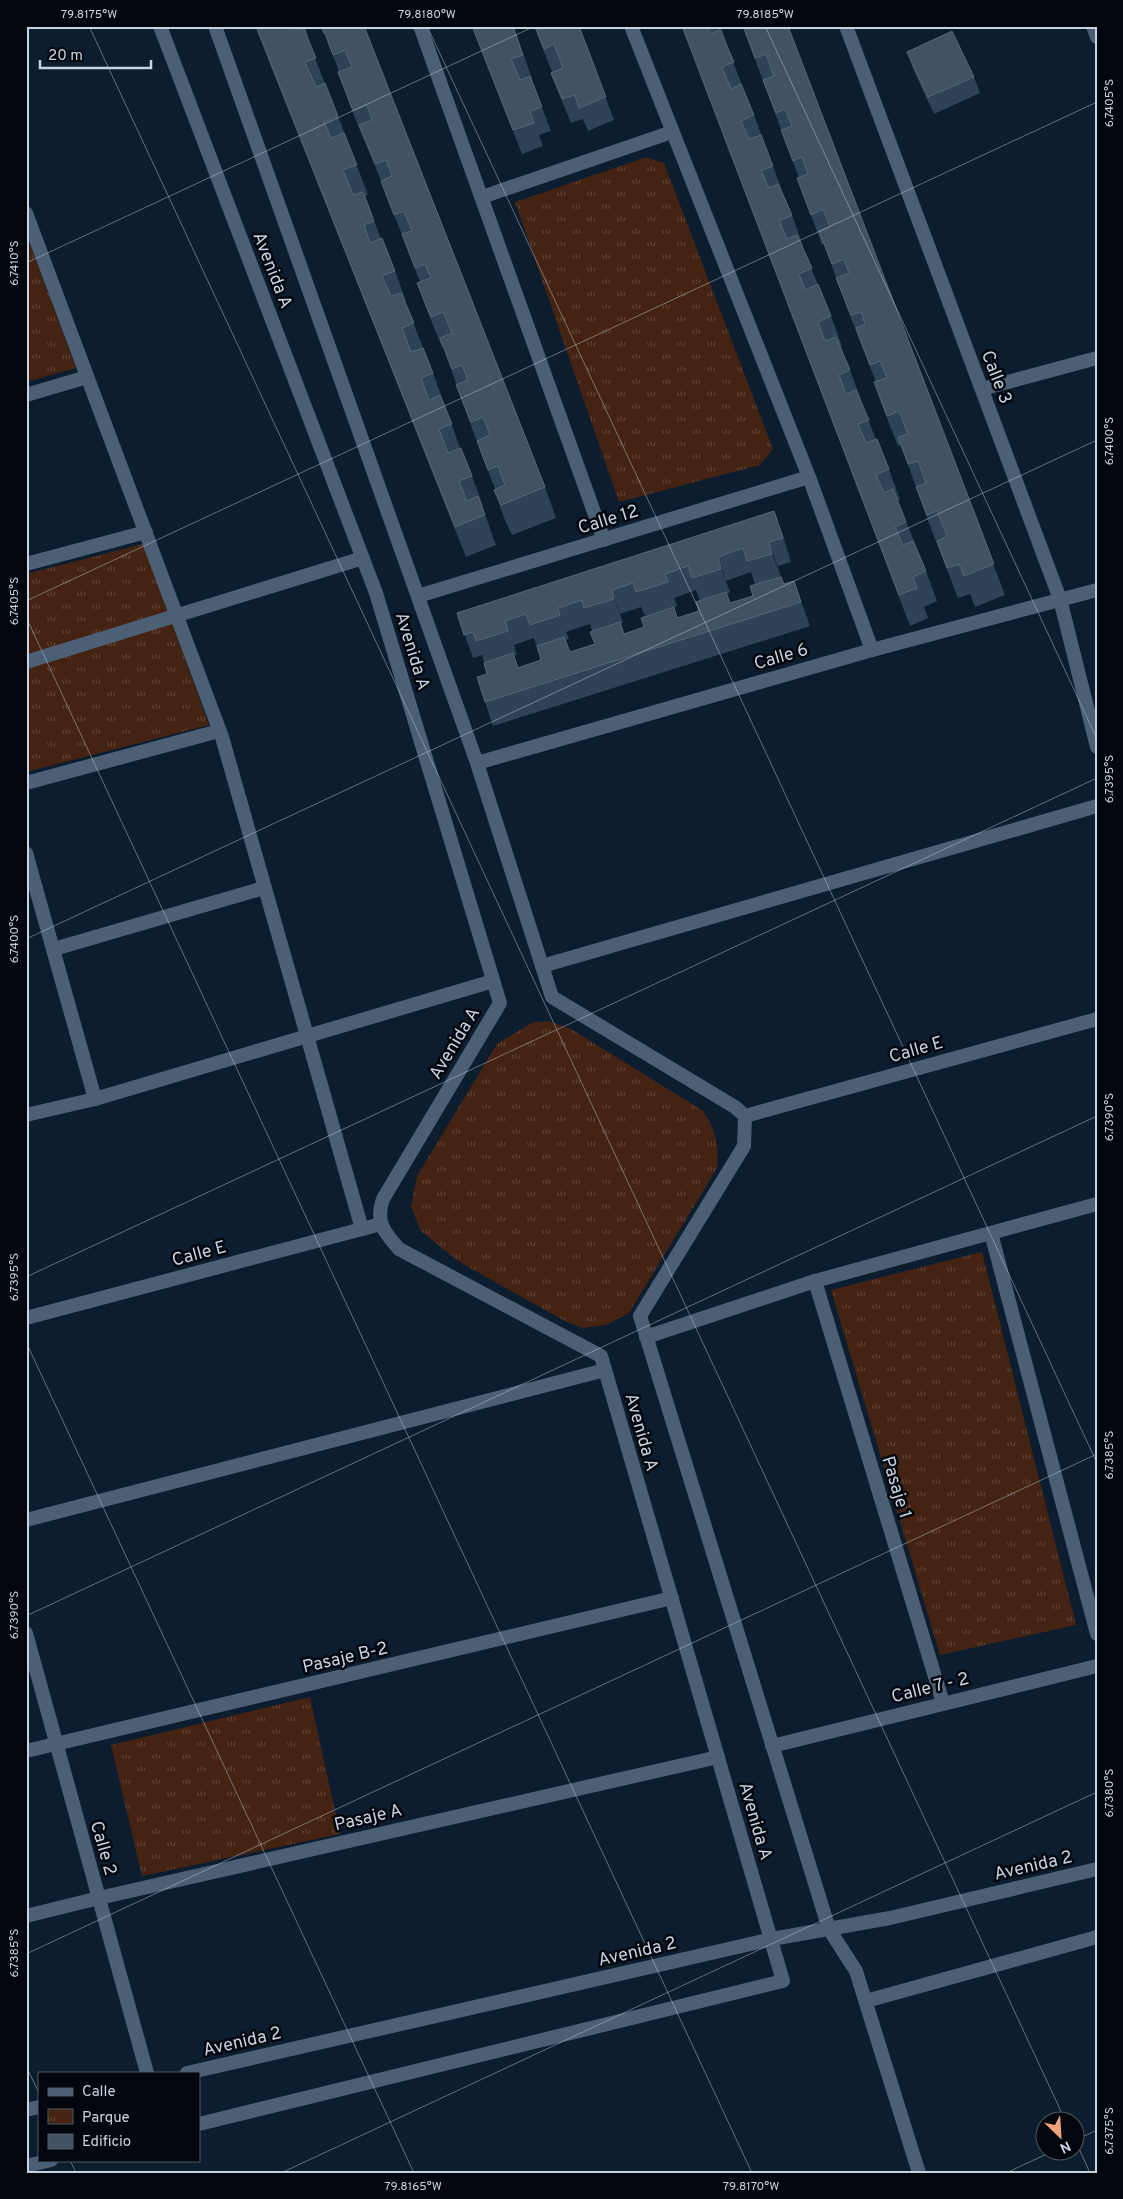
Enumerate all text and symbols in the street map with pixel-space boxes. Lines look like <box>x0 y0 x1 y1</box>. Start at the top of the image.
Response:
text: 79.8175°W <box>61 7 117 23</box>
text: 79.8180°W <box>398 7 456 23</box>
text: 79.8185°W <box>736 7 794 23</box>
scale bar <box>40 38 151 70</box>
text: 20 m <box>48 47 83 66</box>
text: 6.7405°S <box>1102 79 1118 127</box>
street label: Avenida A <box>246 229 297 312</box>
text: 6.7410°S <box>7 240 23 286</box>
street label: Calle 3 <box>975 348 1016 407</box>
text: 6.7400°S <box>1102 417 1118 465</box>
street label: Calle 12 <box>575 500 642 541</box>
text: 6.7405°S <box>7 577 23 625</box>
street label: Avenida A <box>389 610 434 693</box>
street label: Calle 6 <box>752 639 811 676</box>
text: 6.7395°S <box>1102 755 1118 803</box>
text: 6.7400°S <box>7 915 23 963</box>
street label: Avenida A <box>425 1003 486 1084</box>
street label: Calle E <box>887 1032 946 1069</box>
text: 6.7390°S <box>1102 1093 1118 1141</box>
street label: Calle E <box>170 1236 229 1273</box>
text: 6.7395°S <box>7 1253 23 1301</box>
street label: Avenida A <box>618 1391 663 1474</box>
text: 6.7385°S <box>1102 1431 1118 1479</box>
street label: Pasaje 1 <box>875 1454 916 1521</box>
text: 6.7390°S <box>7 1591 23 1639</box>
street label: Pasaje B-2 <box>300 1637 390 1679</box>
street label: Calle 7 - 2 <box>889 1668 972 1709</box>
text: 6.7380°S <box>1102 1769 1118 1817</box>
street label: Avenida A <box>732 1780 777 1863</box>
street label: Pasaje A <box>332 1800 404 1837</box>
street label: Calle 2 <box>84 1819 121 1878</box>
street label: Avenida 2 <box>992 1846 1075 1887</box>
text: 6.7385°S <box>7 1929 23 1977</box>
street label: Avenida 2 <box>596 1932 679 1973</box>
street label: Avenida 2 <box>201 2022 284 2063</box>
legend <box>38 2072 200 2162</box>
text: Calle <box>82 2083 116 2102</box>
text: 6.7375°S <box>1102 2107 1118 2155</box>
text: Parque <box>82 2109 130 2128</box>
north arrow <box>1036 2112 1086 2162</box>
text: Edificio <box>82 2133 131 2152</box>
text: N <box>1057 2137 1073 2156</box>
text: 79.8165°W <box>384 2179 442 2195</box>
text: 79.8170°W <box>723 2179 779 2195</box>

